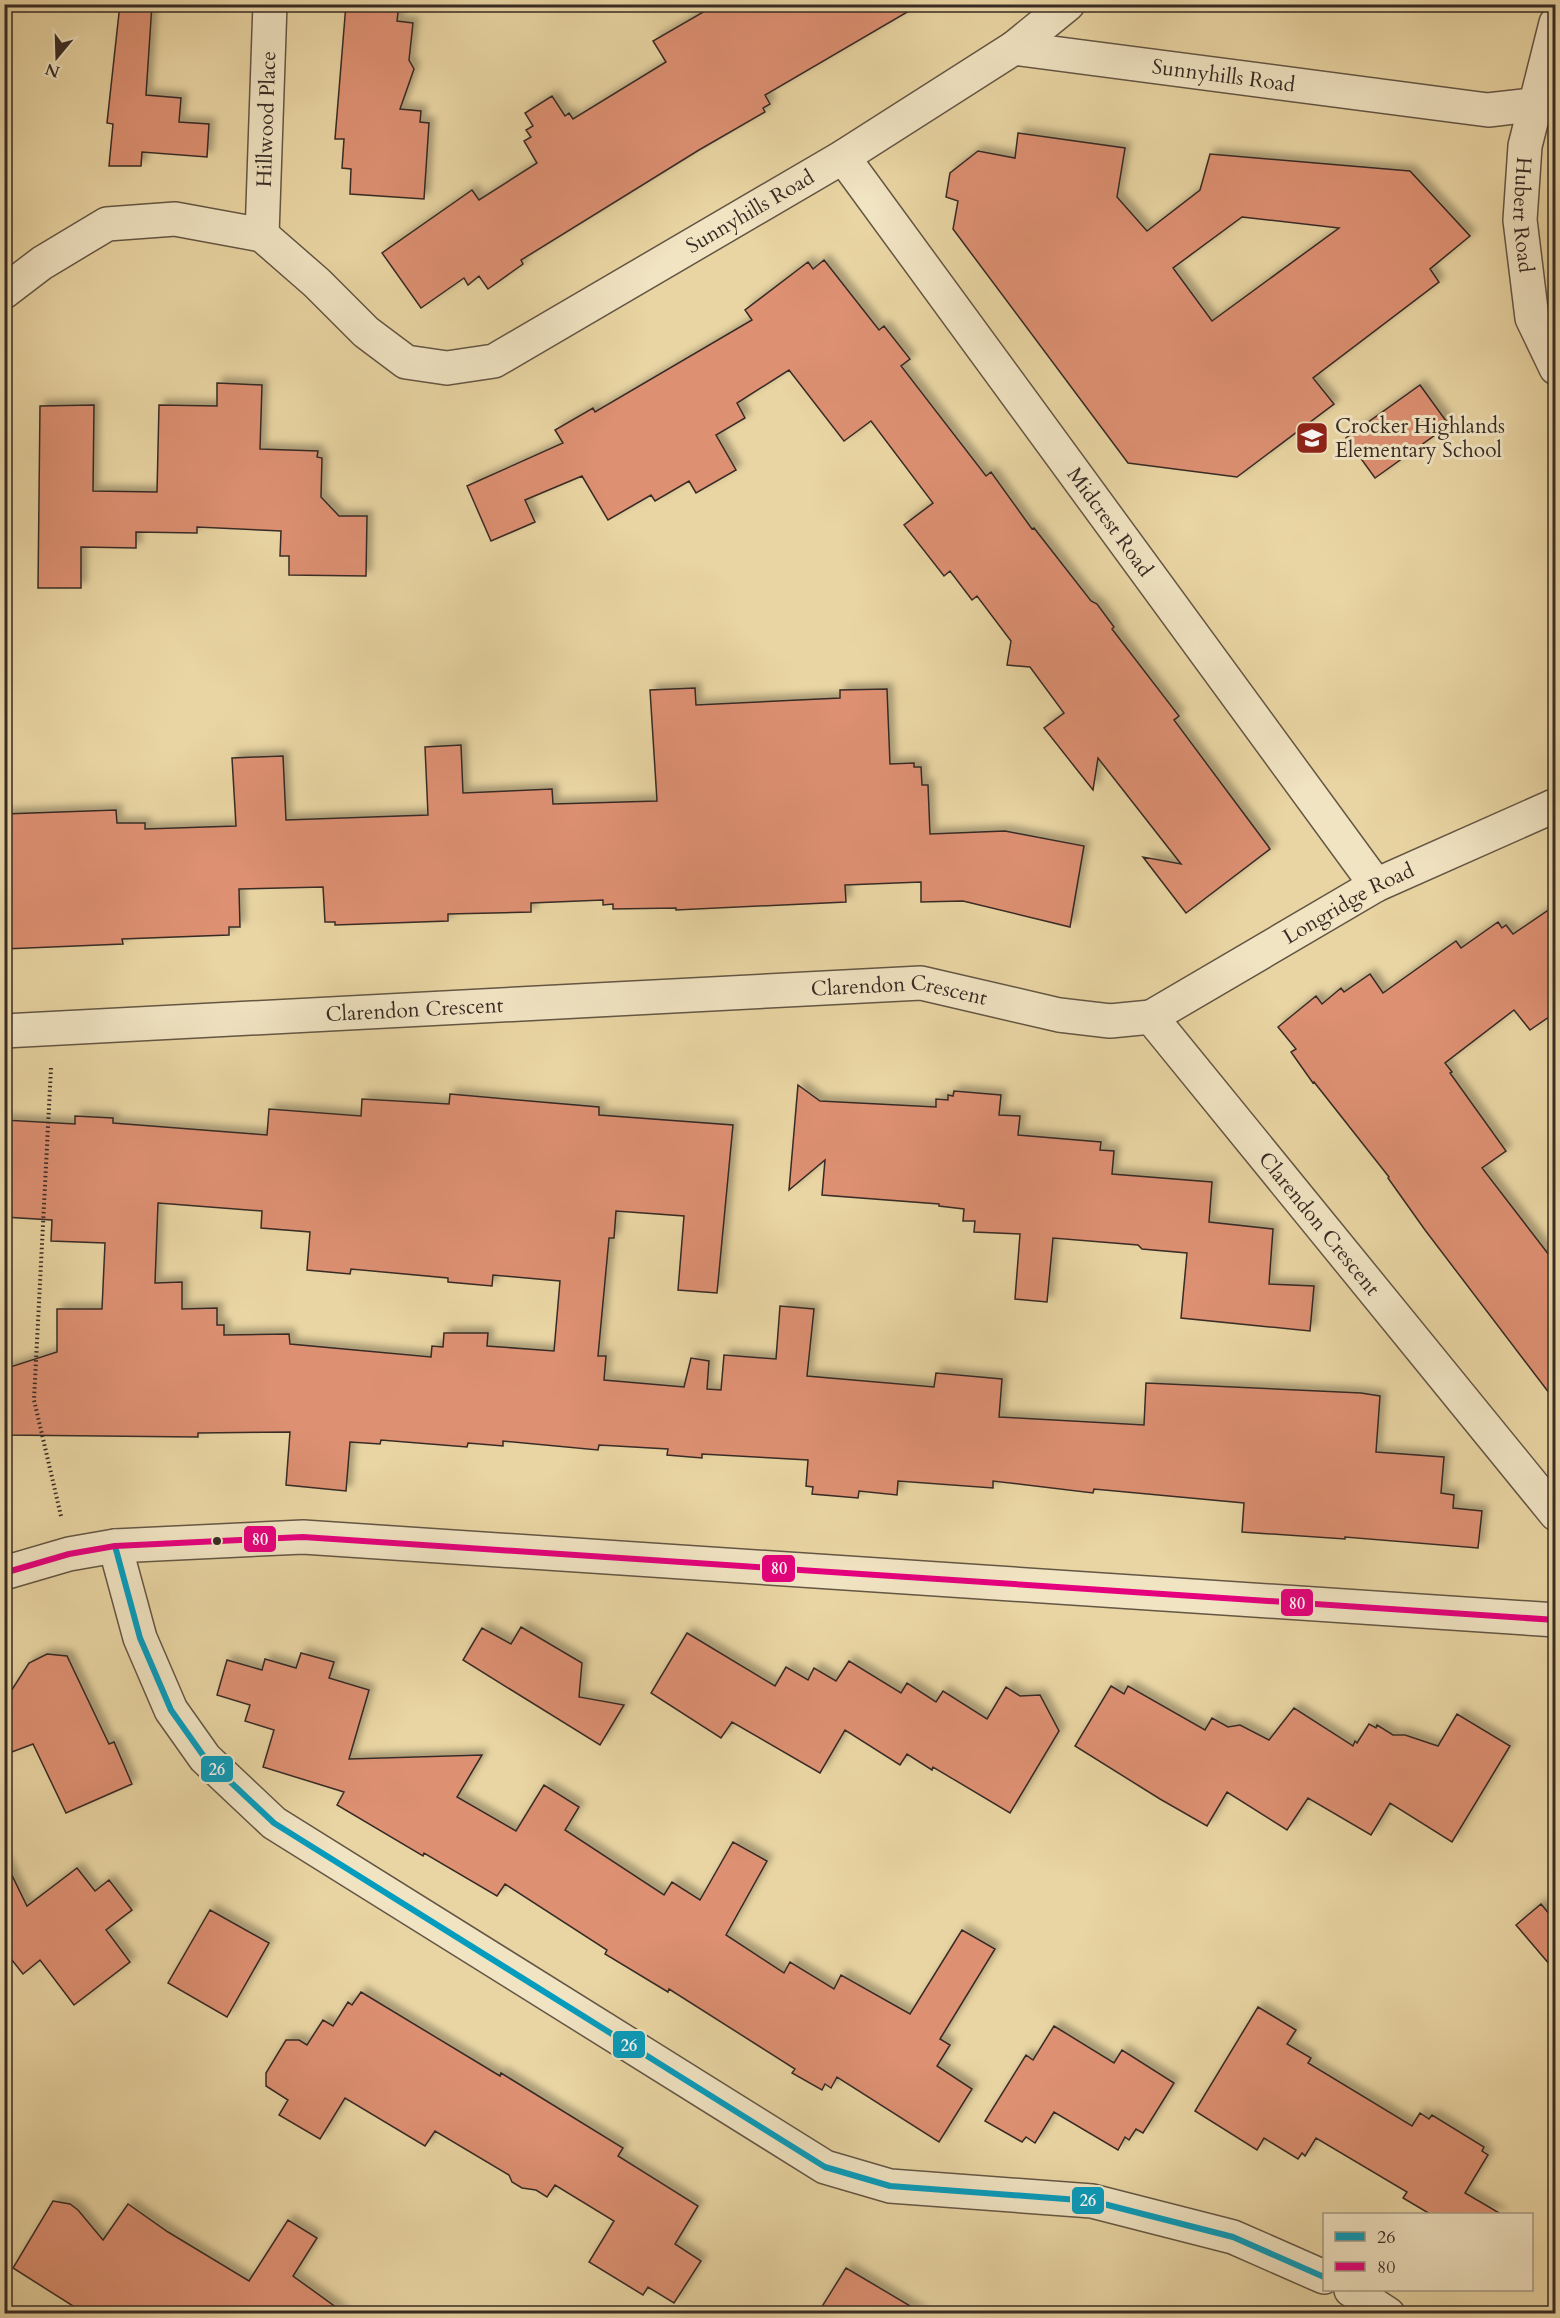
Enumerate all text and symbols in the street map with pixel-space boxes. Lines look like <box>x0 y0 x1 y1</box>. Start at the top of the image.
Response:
north arrow <box>27 27 87 87</box>
street label: Hillwood Place <box>249 50 283 188</box>
street label: Sunnyhills Road <box>1150 52 1297 99</box>
text: N <box>42 58 63 83</box>
street label: Hubert Road <box>1505 156 1541 274</box>
street label: Sunnyhills Road <box>680 163 819 260</box>
place label: Crocker Highlands Elementary School <box>1335 412 1505 465</box>
school or university icon: Crocker Highlands Elementary School <box>1294 420 1330 456</box>
street label: Midcrest Road <box>1060 461 1160 582</box>
street label: Longridge Road <box>1277 856 1418 951</box>
street label: Clarendon Crescent <box>810 968 991 1012</box>
street label: Clarendon Crescent <box>325 990 504 1029</box>
street label: Clarendon Crescent <box>1252 1146 1387 1302</box>
line badge: 80 <box>243 1525 277 1553</box>
text: 80 <box>252 1529 268 1551</box>
unlabelled marker <box>211 1535 223 1547</box>
line badge: 80 <box>761 1554 796 1583</box>
text: 80 <box>771 1558 787 1580</box>
line badge: 80 <box>1280 1588 1314 1617</box>
text: 80 <box>1289 1593 1305 1615</box>
line badge: 26 <box>200 1755 234 1783</box>
text: 26 <box>209 1759 225 1781</box>
line badge: 26 <box>612 2030 646 2059</box>
text: 26 <box>621 2035 637 2057</box>
line badge: 26 <box>1071 2186 1105 2215</box>
text: 26 <box>1080 2190 1096 2212</box>
legend <box>1323 2213 1533 2291</box>
text: 26 <box>1377 2225 1395 2250</box>
text: 80 <box>1377 2255 1395 2280</box>

